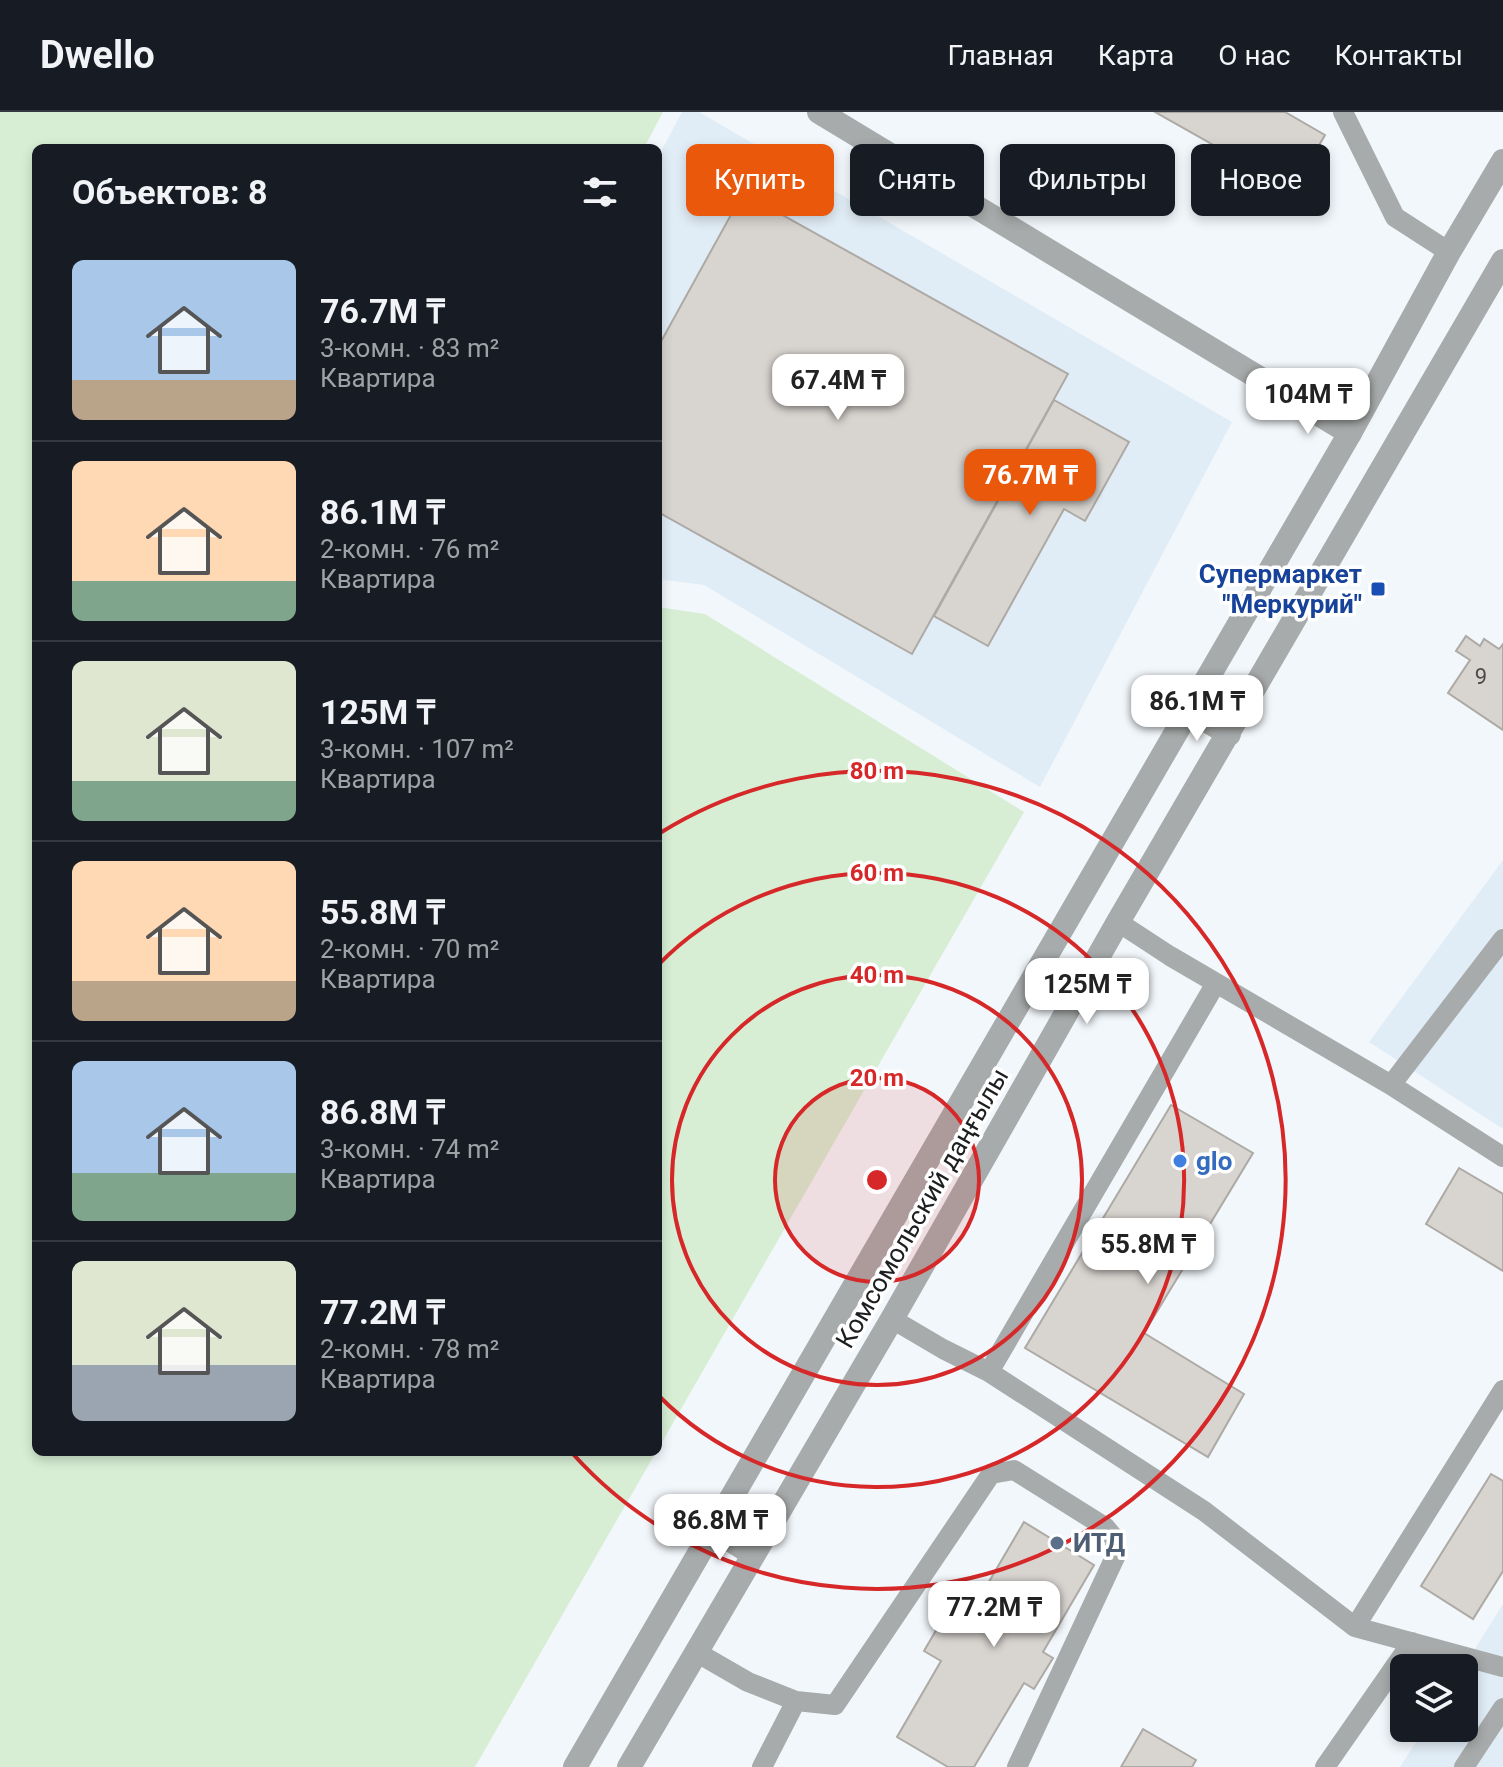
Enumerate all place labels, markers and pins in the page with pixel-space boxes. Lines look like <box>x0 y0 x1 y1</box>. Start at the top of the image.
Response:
pin: 67.4M ₸ <box>764 354 912 422</box>
pin: 104M ₸ <box>1243 368 1373 436</box>
pin: 76.7M ₸ <box>956 449 1104 517</box>
place label: Супермаркет "Меркурий" <box>1199 559 1362 619</box>
marker: Супермаркет "Меркурий" <box>1369 580 1387 598</box>
pin: 86.1M ₸ <box>1123 675 1271 743</box>
pin: 125M ₸ <box>1022 958 1152 1026</box>
place label: glo <box>1196 1146 1232 1176</box>
marker: glo <box>1171 1152 1189 1170</box>
centre of rings <box>863 1166 891 1194</box>
pin: 55.8M ₸ <box>1074 1218 1222 1286</box>
pin: 86.8M ₸ <box>646 1494 794 1562</box>
place label: ИТД <box>1073 1528 1126 1558</box>
marker: ИТД <box>1048 1534 1066 1552</box>
pin: 77.2M ₸ <box>920 1581 1068 1649</box>

